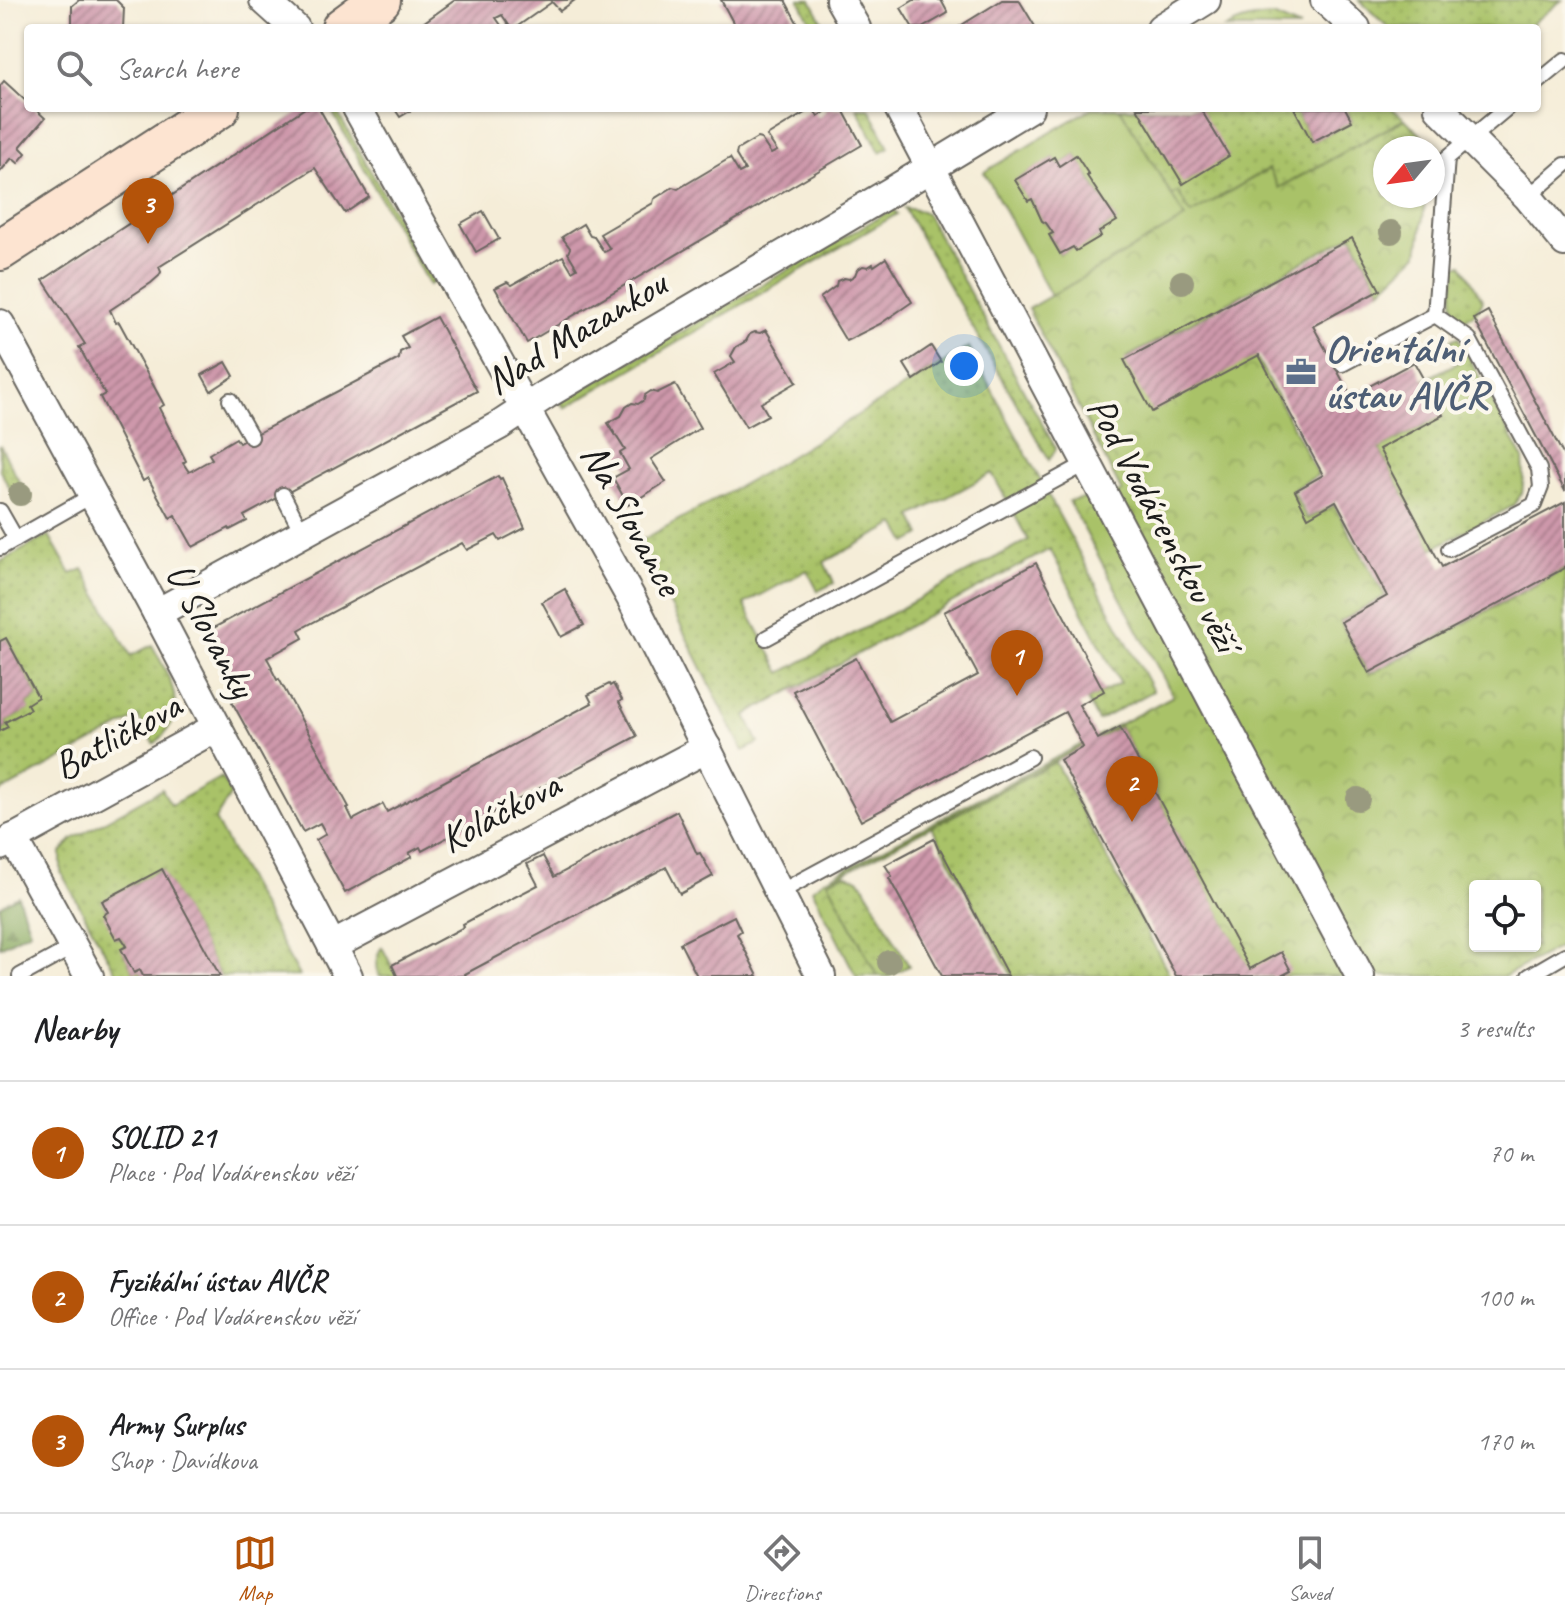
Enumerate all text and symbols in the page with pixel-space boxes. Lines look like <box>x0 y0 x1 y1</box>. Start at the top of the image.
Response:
search box <box>24 24 1541 112</box>
icon: search <box>52 46 96 90</box>
text: Search here <box>116 49 238 87</box>
north arrow <box>1373 136 1445 208</box>
pin: 3 <box>122 178 174 244</box>
street label: Nad Mazankou <box>476 257 678 406</box>
place label: Orientální ústav AVČR <box>1325 324 1493 420</box>
your location <box>944 346 984 386</box>
office icon: Orientální ústav AVČR <box>1284 355 1318 389</box>
street label: Pod Vodárenskou věží <box>1076 388 1256 666</box>
street label: Na Slovance <box>570 434 696 606</box>
street label: U Slovanky <box>155 554 268 708</box>
pin: 1 <box>991 630 1043 696</box>
street label: Batličkova <box>44 679 192 791</box>
pin: 2 <box>1106 756 1158 822</box>
street label: Koláčkova <box>431 758 571 864</box>
map controls <box>1469 880 1541 952</box>
button: locate <box>1469 880 1541 952</box>
text: Nearby <box>32 1007 118 1050</box>
text: 3 results <box>1457 1012 1533 1045</box>
text: SOLID 21 <box>108 1118 215 1156</box>
text: 1 <box>52 1137 64 1170</box>
text: 70 m <box>1489 1137 1533 1170</box>
text: Place · Pod Vodárenskou věží <box>108 1156 354 1189</box>
text: Fyzikální ústav AVČR <box>108 1262 326 1300</box>
text: 2 <box>52 1281 64 1314</box>
text: 100 m <box>1477 1281 1533 1314</box>
text: Office · Pod Vodárenskou věží <box>108 1300 356 1333</box>
text: Army Surplus <box>108 1406 244 1444</box>
text: 3 <box>52 1425 64 1458</box>
text: 170 m <box>1477 1425 1533 1458</box>
text: Shop · Davídkova <box>108 1444 257 1477</box>
tab: Map <box>233 1531 277 1607</box>
tab: Directions <box>744 1531 821 1607</box>
tab: Saved <box>1288 1531 1332 1607</box>

